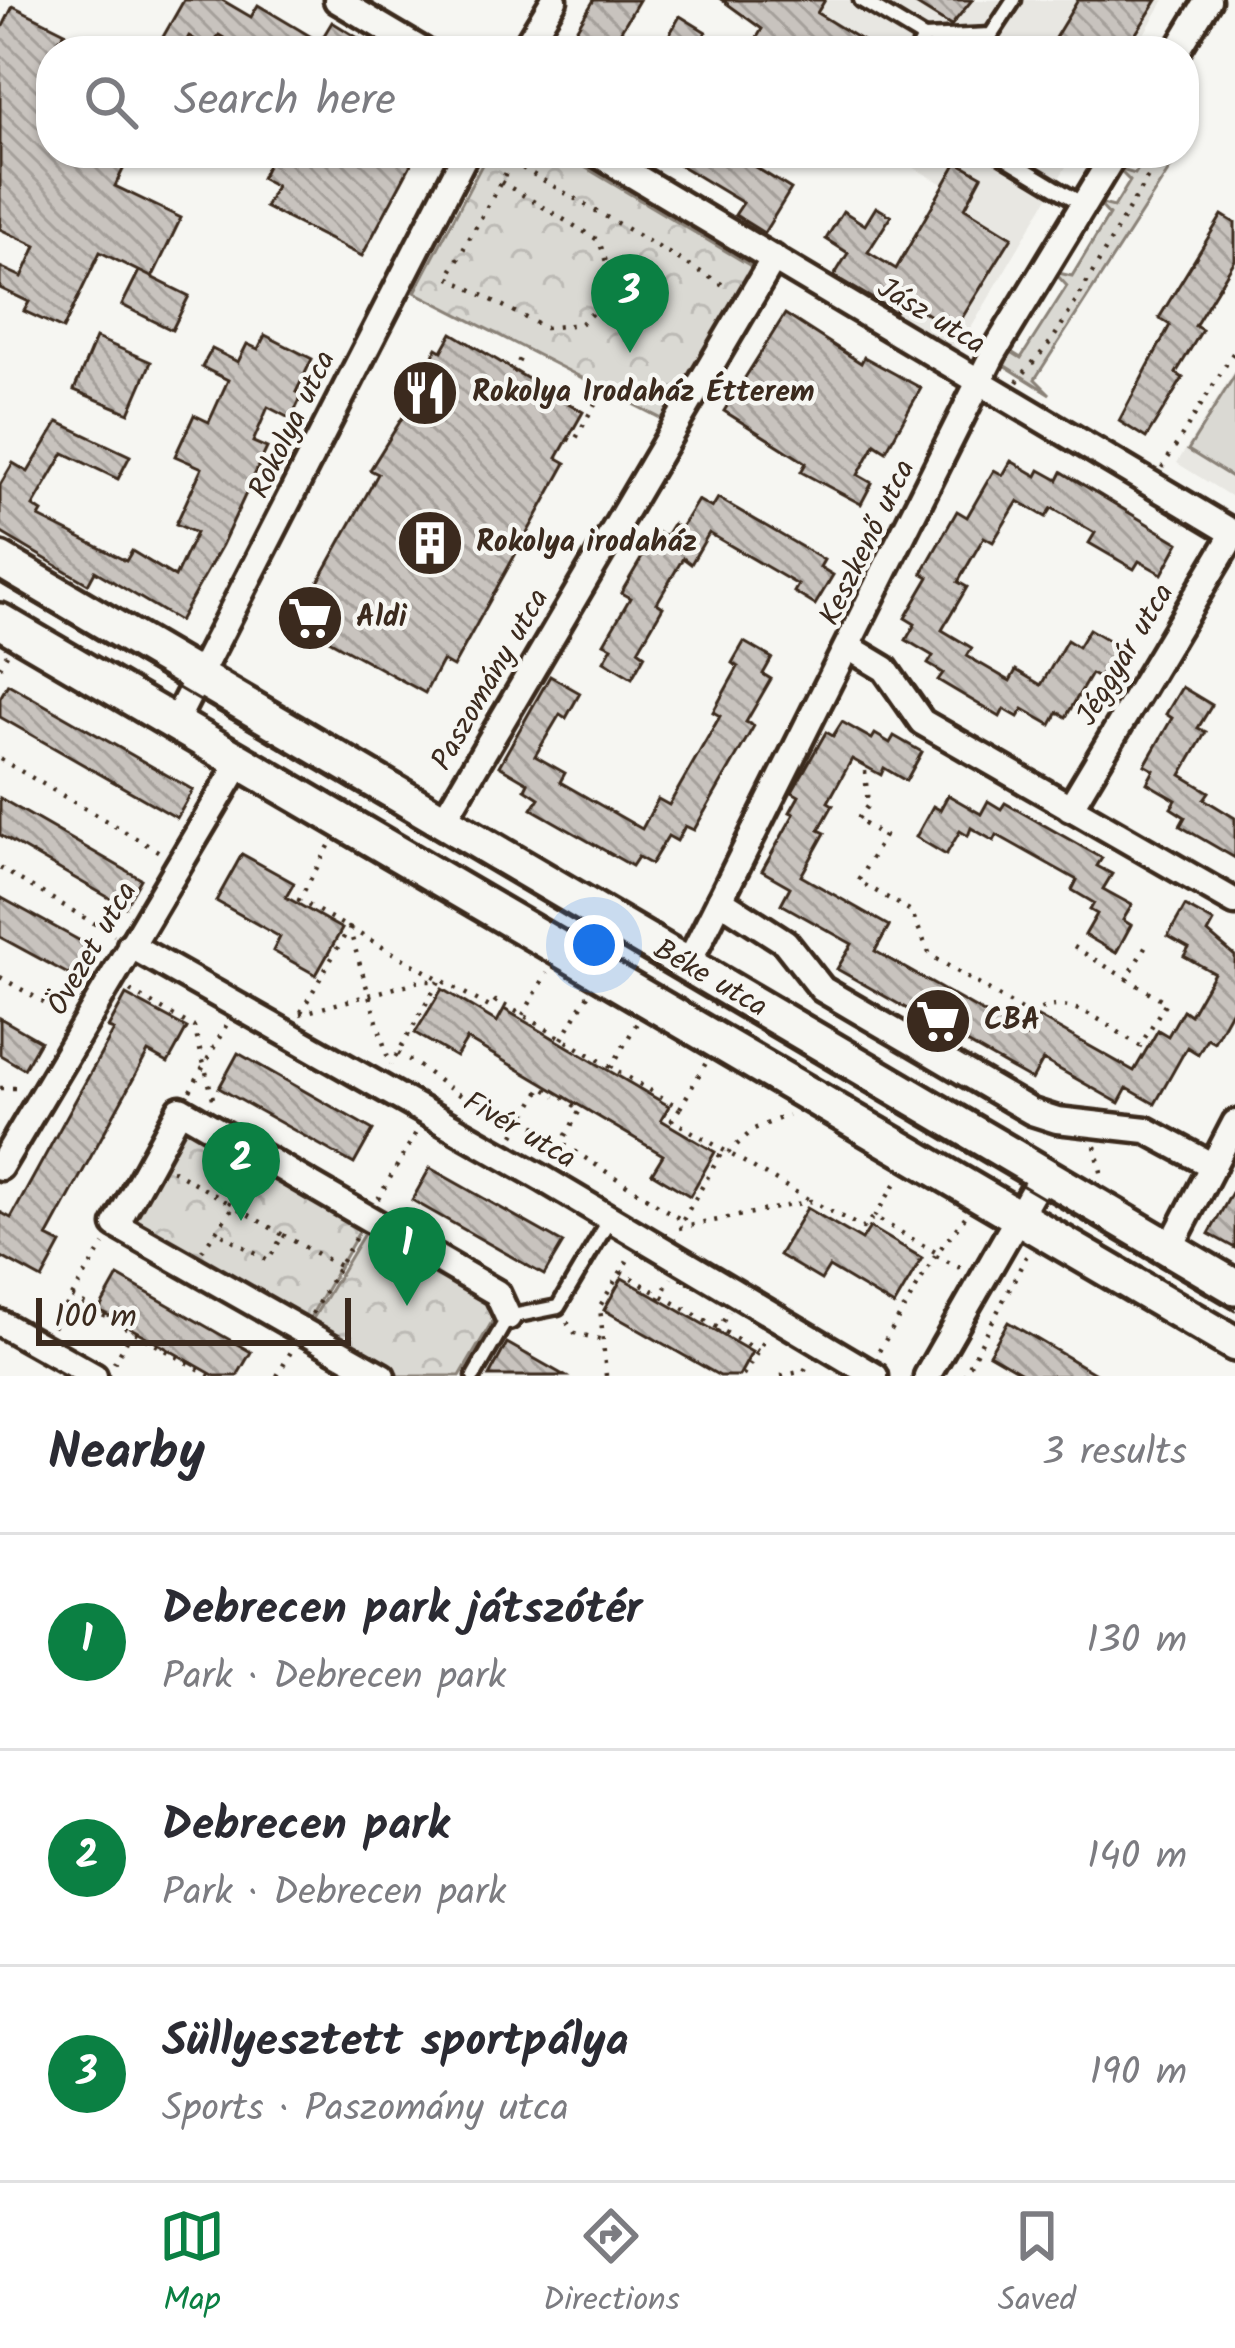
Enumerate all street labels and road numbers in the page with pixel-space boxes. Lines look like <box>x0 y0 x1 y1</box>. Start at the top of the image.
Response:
street label: Jász utca <box>867 266 995 368</box>
street label: Rokolya utca <box>236 343 350 507</box>
street label: Keszkenő utca <box>807 452 929 634</box>
street label: Jéggyár utca <box>1064 574 1188 736</box>
street label: Paszomány utca <box>419 580 563 780</box>
street label: Övezet utca <box>35 873 151 1025</box>
street label: Béke utca <box>644 927 776 1031</box>
street label: Fivér utca <box>453 1079 585 1183</box>

